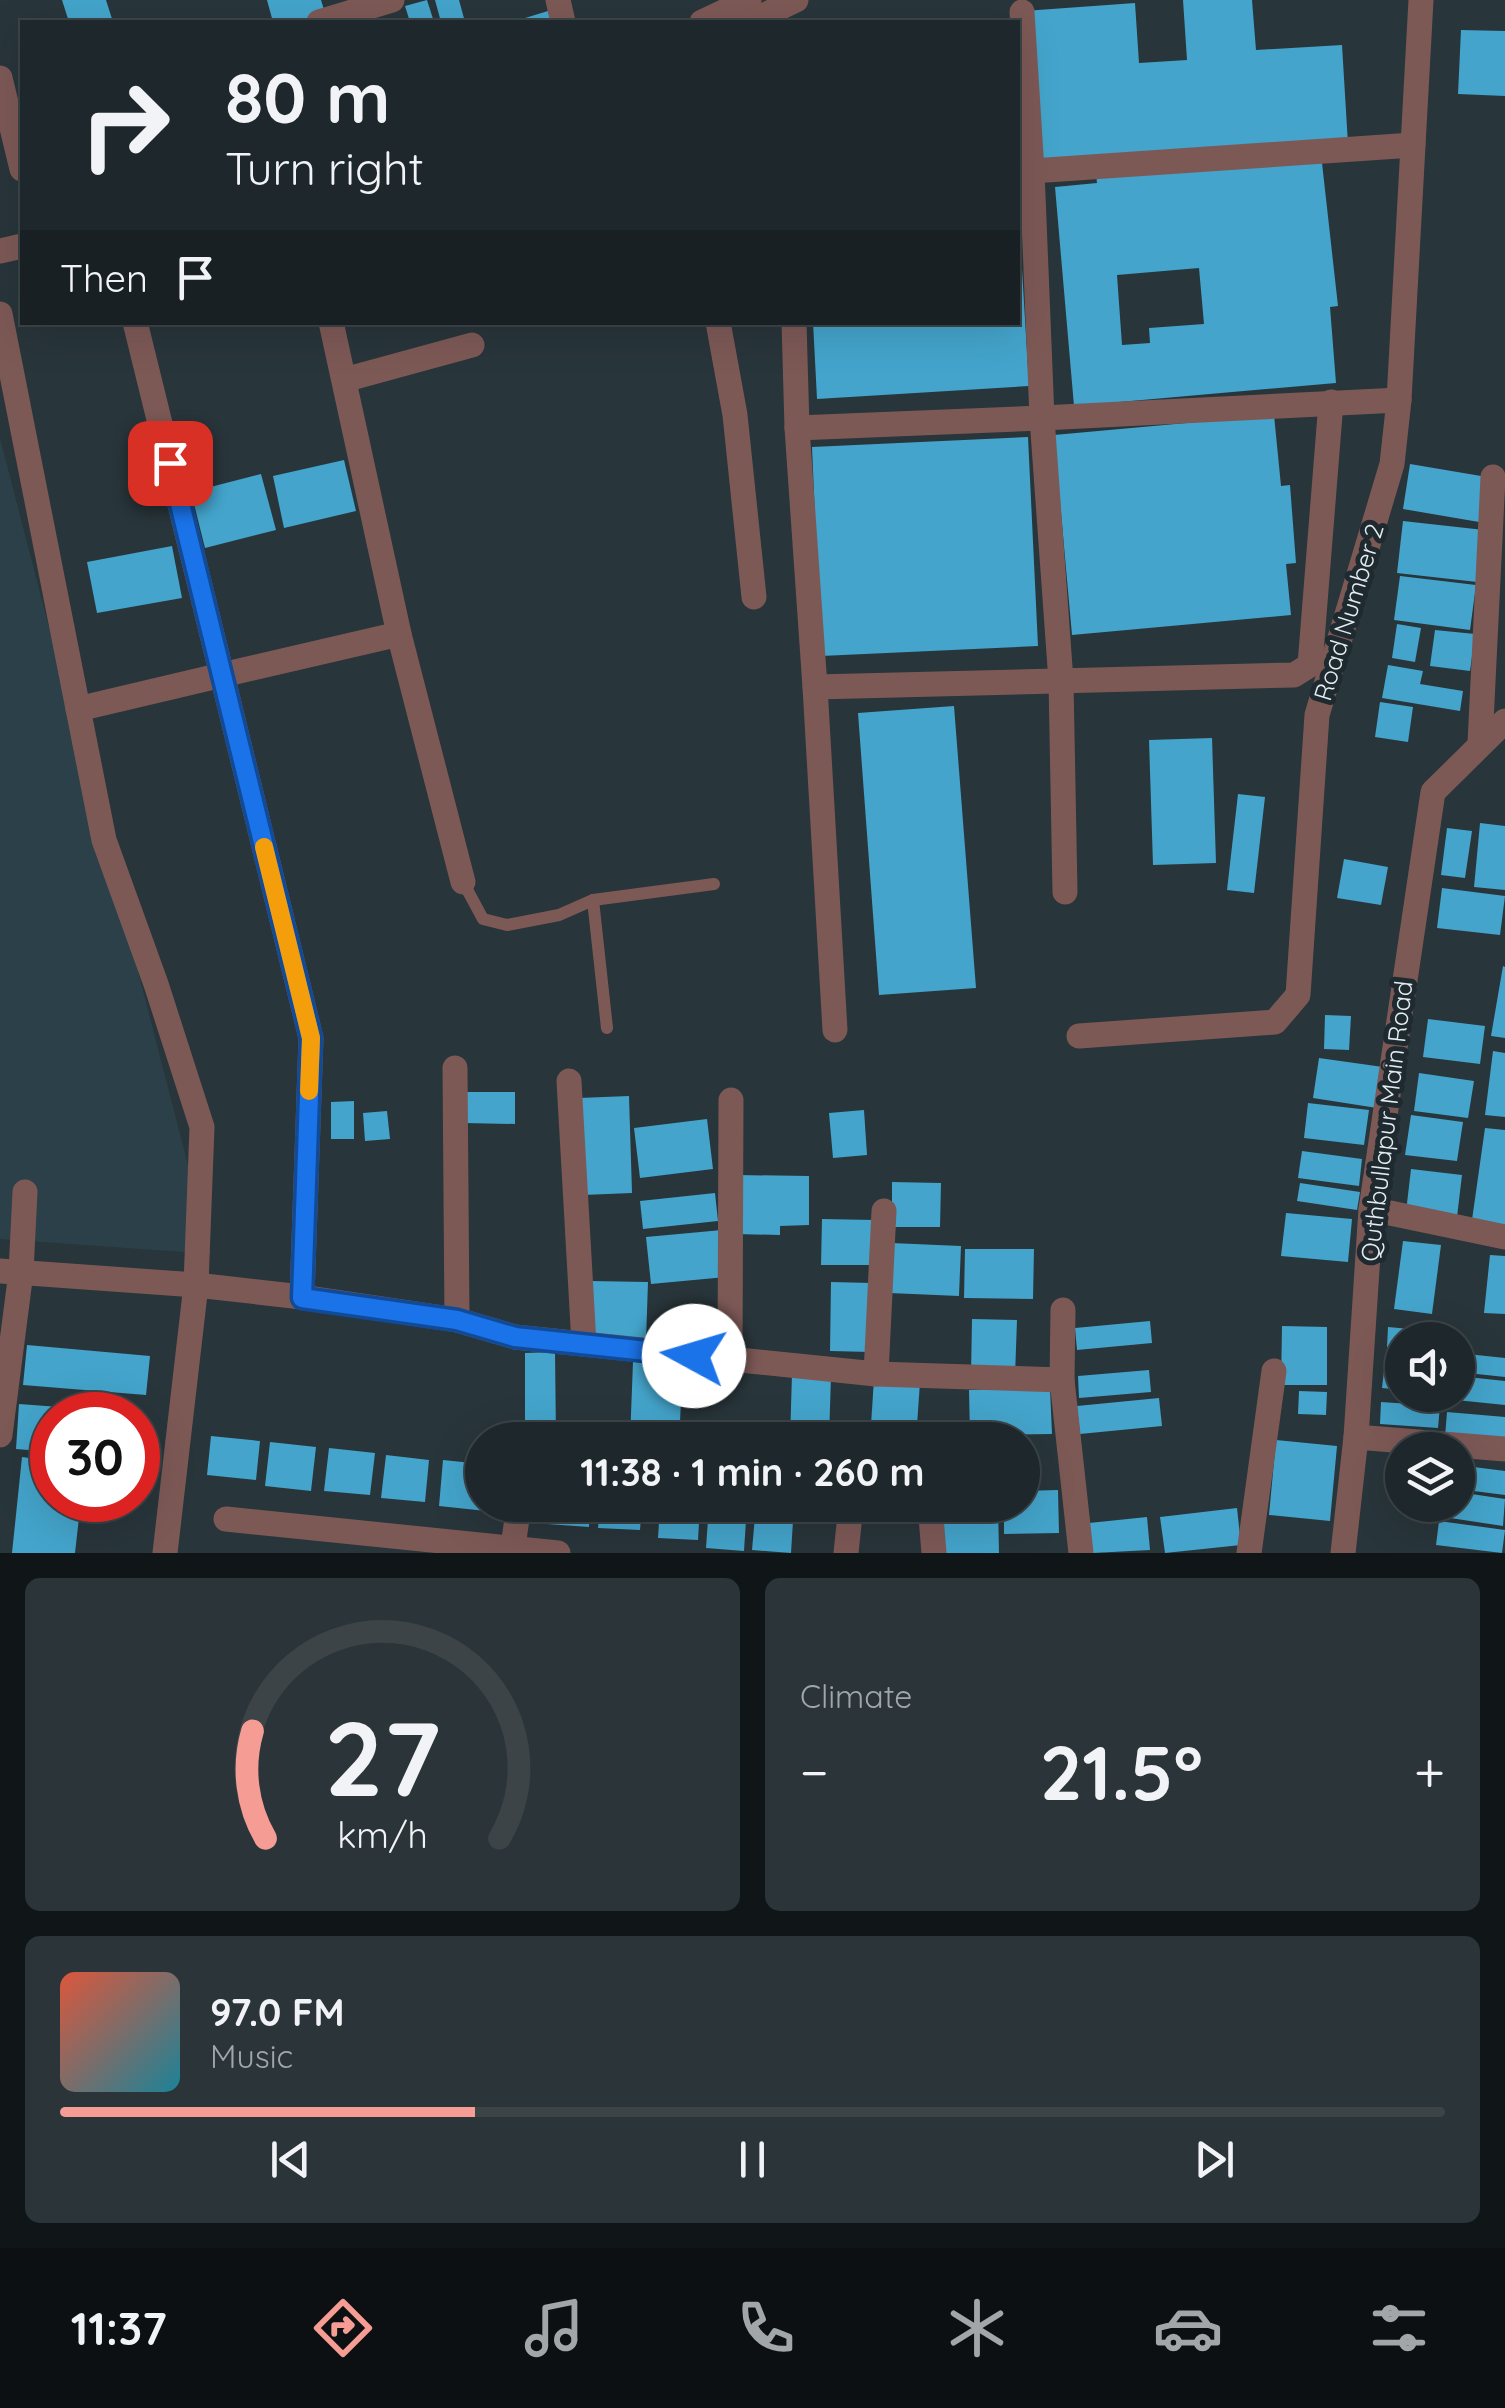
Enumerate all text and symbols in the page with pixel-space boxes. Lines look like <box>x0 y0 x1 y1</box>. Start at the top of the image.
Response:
text: 80 m <box>225 53 390 141</box>
icon: right <box>60 60 190 190</box>
text: Turn right <box>225 140 424 196</box>
icon: arrive <box>168 250 223 305</box>
text: Then <box>60 254 148 302</box>
pin <box>128 421 213 506</box>
icon: arrive <box>143 436 198 491</box>
street label: Road Number 2 <box>1306 520 1390 704</box>
street label: Quthbullapur Main Road <box>1353 979 1419 1263</box>
position arrow <box>642 1304 746 1408</box>
map controls <box>1385 1322 1475 1522</box>
button: sound <box>1385 1322 1475 1412</box>
speed limit sign: 30 <box>30 1392 160 1522</box>
button: layers <box>1385 1432 1475 1522</box>
text: 11:38 · 1 min · 260 m <box>580 1448 925 1496</box>
text: Climate <box>800 1676 912 1716</box>
text: 27 <box>324 1692 441 1822</box>
text: 21.5° <box>1040 1725 1203 1819</box>
text: − <box>800 1737 829 1806</box>
text: + <box>1414 1737 1445 1806</box>
text: km/h <box>337 1812 428 1857</box>
text: 97.0 FM <box>210 1988 345 2036</box>
text: Music <box>210 2036 293 2076</box>
icon: previous <box>263 2132 318 2187</box>
icon: pause <box>725 2132 780 2187</box>
icon: next <box>1187 2132 1242 2187</box>
icon: directions <box>308 2293 378 2363</box>
icon: music <box>519 2293 589 2363</box>
icon: phone <box>731 2293 801 2363</box>
icon: climate <box>942 2293 1012 2363</box>
icon: car <box>1153 2293 1223 2363</box>
icon: filters <box>1364 2293 1434 2363</box>
text: 11:37 <box>71 2300 167 2356</box>

